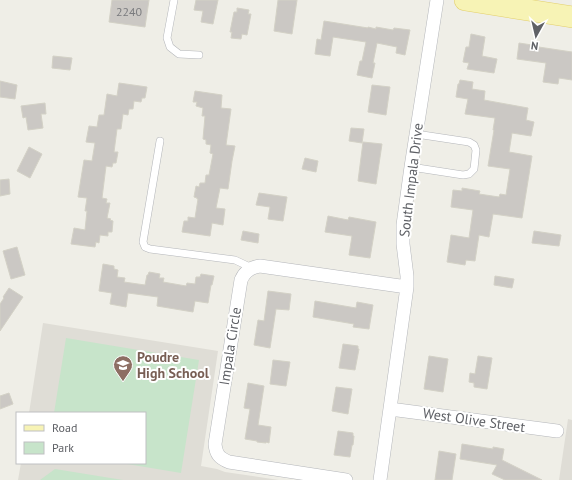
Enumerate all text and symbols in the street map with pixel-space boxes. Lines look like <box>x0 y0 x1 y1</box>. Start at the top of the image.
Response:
house number: 2240 <box>116 4 143 19</box>
north arrow <box>516 16 556 56</box>
text: N <box>530 38 539 53</box>
street label: South Impala Drive <box>395 122 427 238</box>
street label: Impala Circle <box>215 306 245 386</box>
place label: Poudre High School <box>137 348 210 382</box>
school or university icon: Poudre High School <box>112 354 134 382</box>
street label: West Olive Street <box>422 404 527 436</box>
legend <box>16 412 146 464</box>
text: Road <box>52 420 77 435</box>
text: Park <box>52 440 74 455</box>

